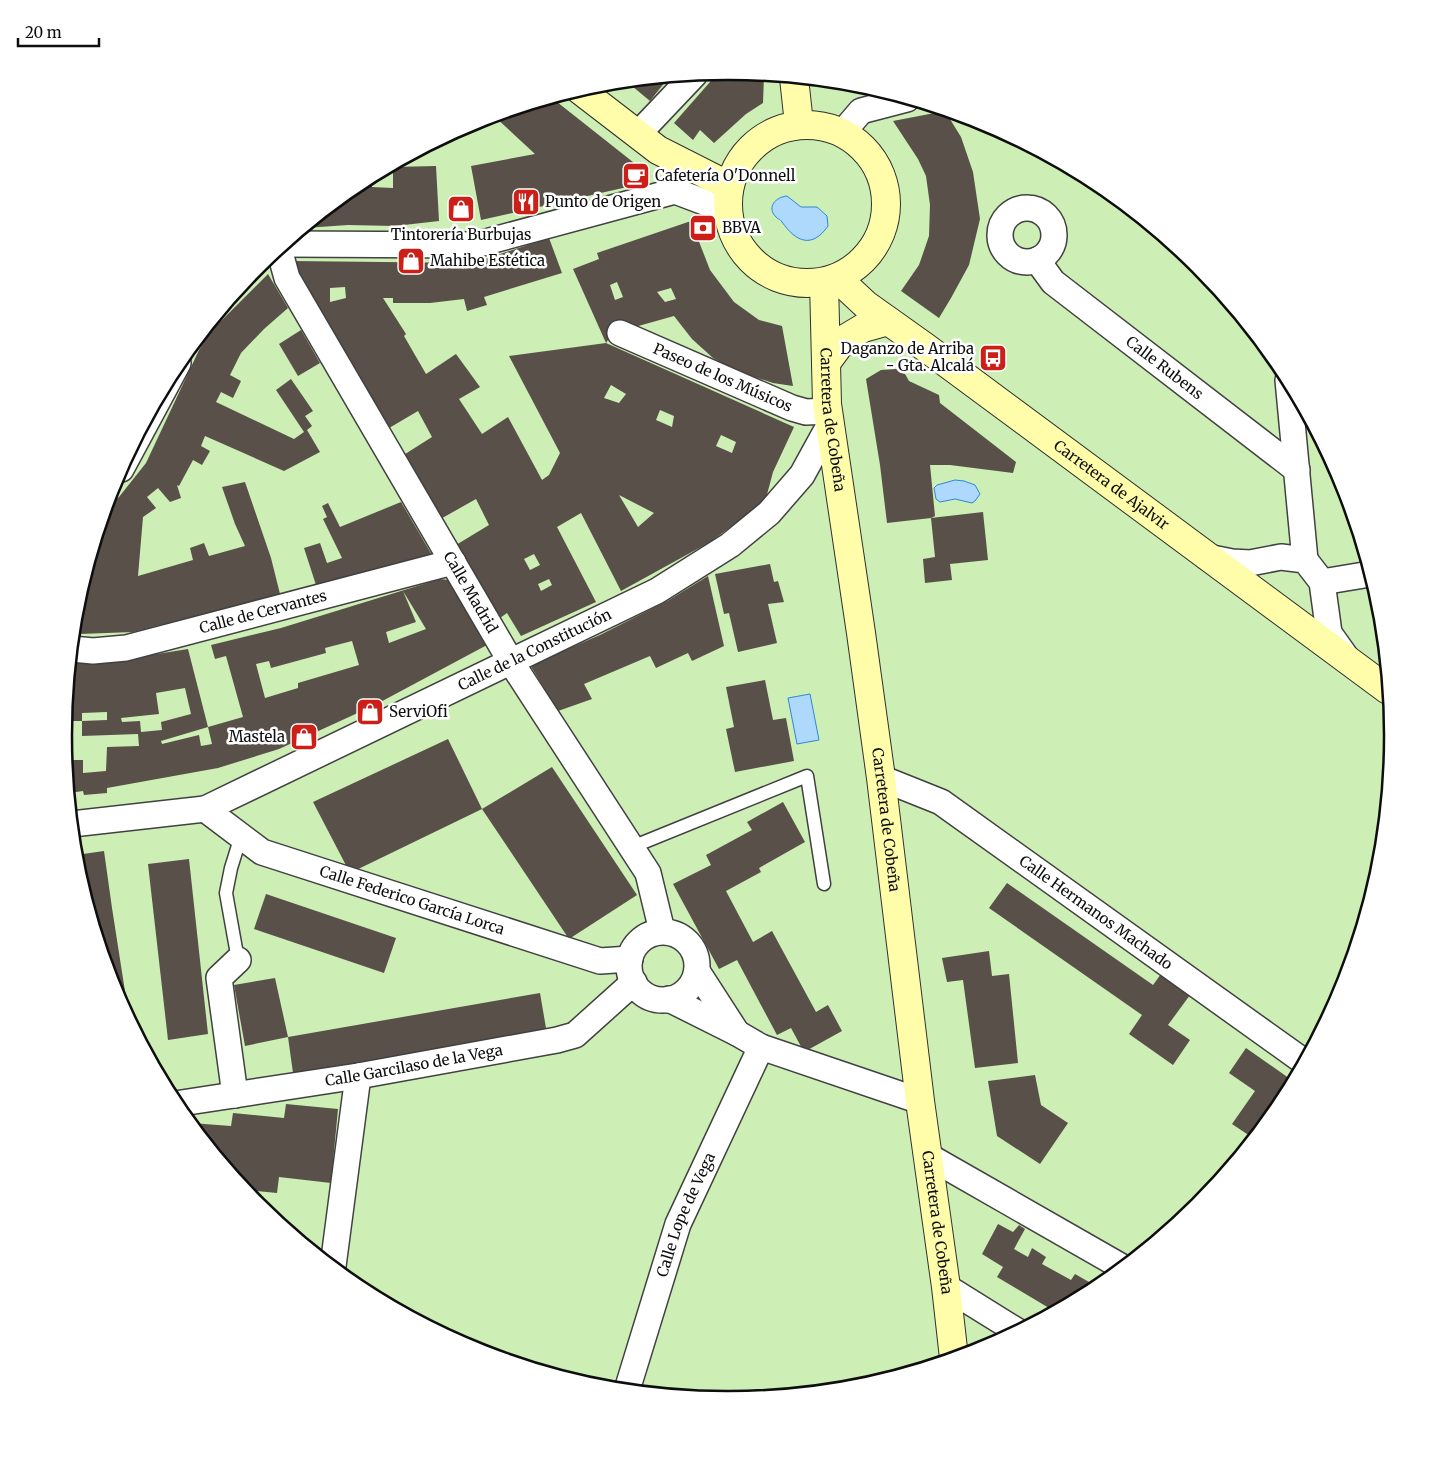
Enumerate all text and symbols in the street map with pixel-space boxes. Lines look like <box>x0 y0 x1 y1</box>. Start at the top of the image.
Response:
scale bar <box>18 15 99 47</box>
text: 20 m <box>25 23 62 42</box>
cafe icon: Cafetería O'Donnell <box>621 161 651 191</box>
place label: Cafetería O'Donnell <box>655 166 796 185</box>
restaurant icon: Punto de Origen <box>511 187 541 217</box>
place label: Punto de Origen <box>545 192 661 211</box>
shop icon: Tintorería Burbujas <box>446 194 476 224</box>
bank icon: BBVA <box>688 213 718 243</box>
place label: BBVA <box>722 218 761 237</box>
place label: Tintorería Burbujas <box>391 225 531 244</box>
shop icon: Mahibe Estética <box>396 246 426 276</box>
place label: Mahibe Estética <box>430 251 545 270</box>
street label: Calle Rubens <box>1122 332 1207 403</box>
street label: Paseo de los Músicos <box>650 339 795 416</box>
place label: Daganzo de Arriba - Gta. Alcalá <box>841 339 974 375</box>
bus stop icon: Daganzo de Arriba - Gta. Alcalá <box>978 343 1008 373</box>
street label: Carretera de Cobeña <box>817 347 850 493</box>
street label: Carretera de Ajalvir <box>1050 436 1173 534</box>
street label: Calle Madrid <box>440 548 502 636</box>
street label: Calle de Cervantes <box>197 586 329 637</box>
street label: Calle de la Constitución <box>455 604 614 695</box>
shop icon: ServiOfi <box>355 697 385 727</box>
place label: ServiOfi <box>389 702 448 721</box>
shop icon: Mastela <box>289 722 319 752</box>
place label: Mastela <box>229 727 285 746</box>
street label: Carretera de Cobeña <box>868 747 905 893</box>
street label: Calle Hermanos Machado <box>1016 851 1177 974</box>
street label: Calle Federico García Lorca <box>317 861 507 939</box>
street label: Calle Garcilaso de la Vega <box>324 1040 504 1090</box>
street label: Calle Lope de Vega <box>652 1149 719 1279</box>
street label: Carretera de Cobeña <box>918 1149 957 1295</box>

